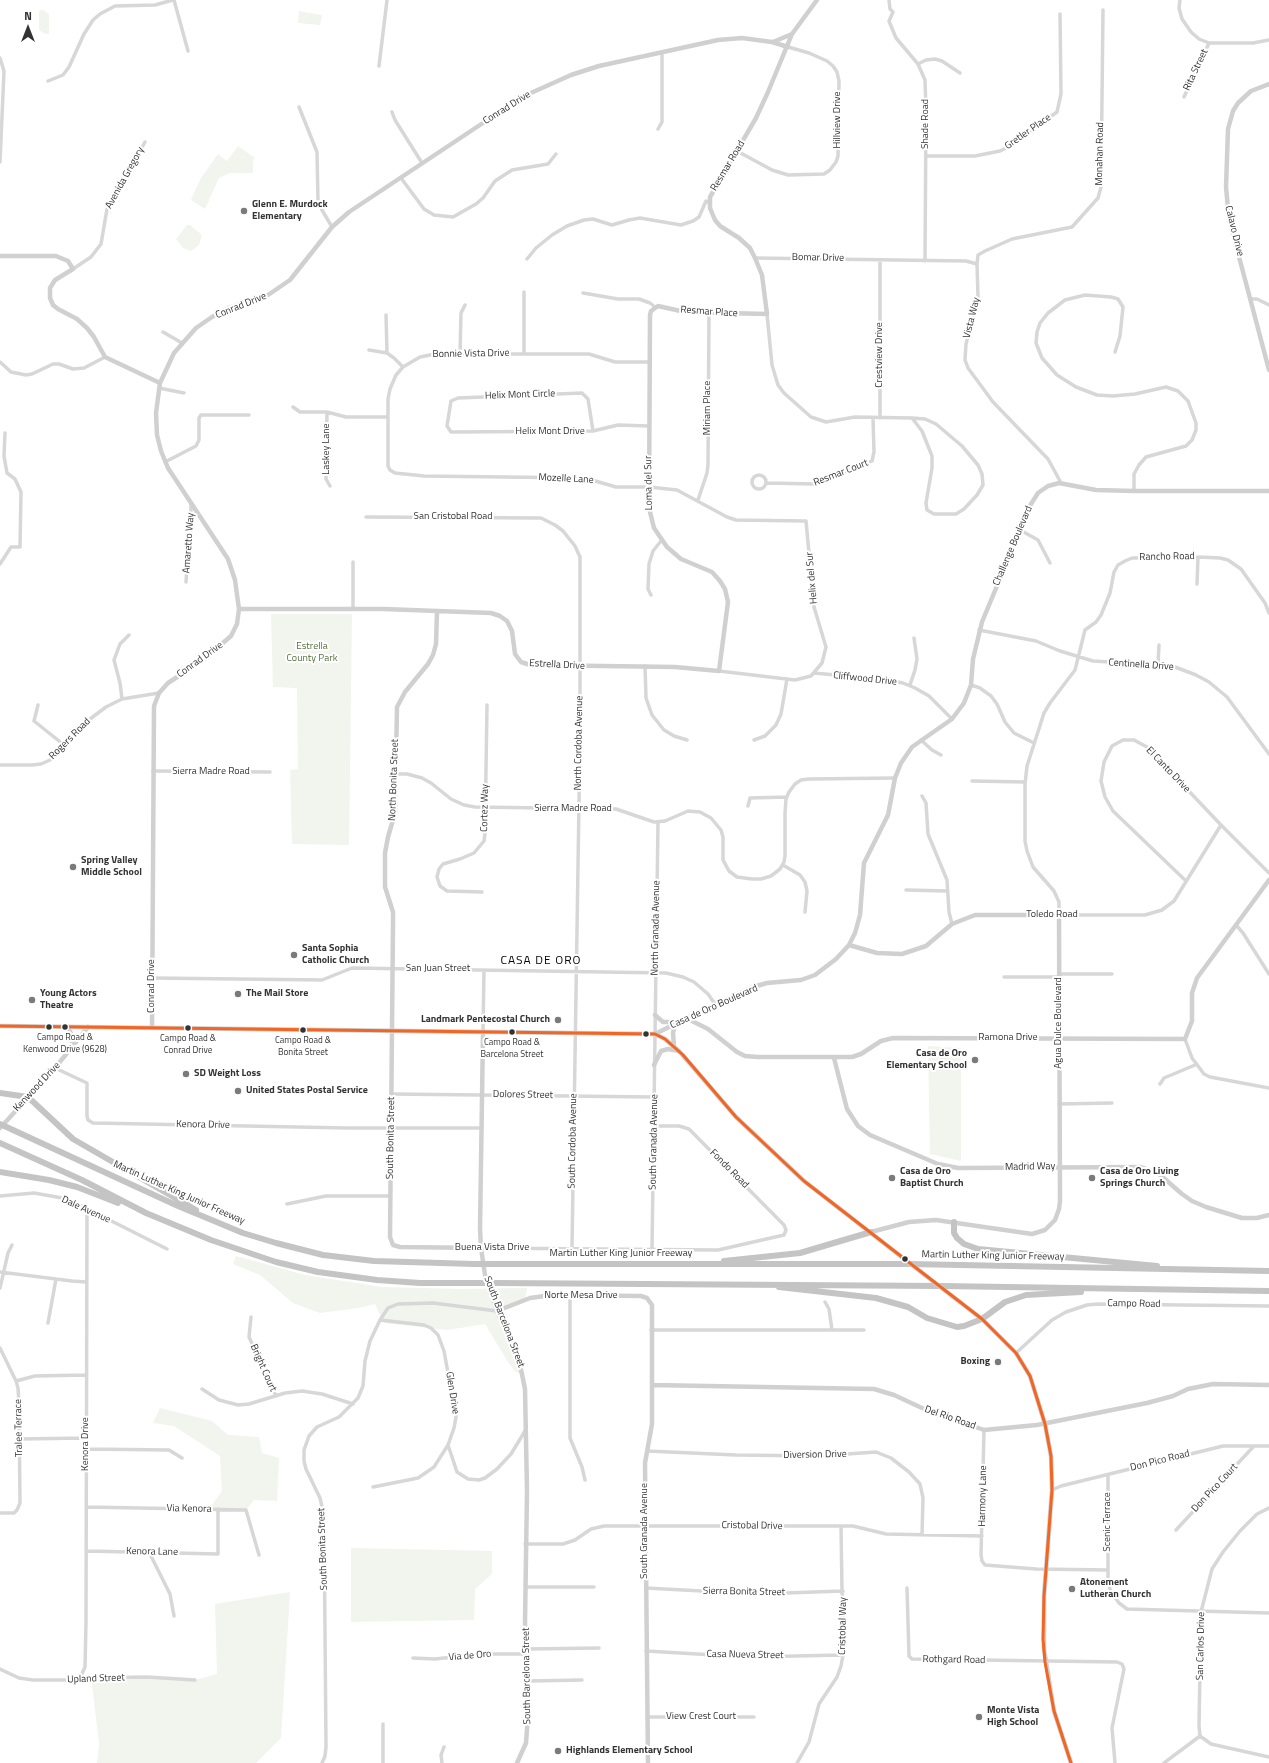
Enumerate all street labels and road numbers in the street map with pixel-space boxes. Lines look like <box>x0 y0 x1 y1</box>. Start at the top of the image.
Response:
street label: Rita Street <box>1181 47 1211 93</box>
street label: Conrad Drive <box>481 89 533 127</box>
street label: Hillview Drive <box>832 91 844 149</box>
street label: Shade Road <box>920 99 932 149</box>
street label: Gretler Place <box>1003 112 1053 152</box>
street label: Monahan Road <box>1093 122 1107 186</box>
street label: Resmar Road <box>708 139 748 193</box>
street label: Avenida Gregory <box>103 145 147 211</box>
street label: Calavo Drive <box>1222 204 1246 258</box>
street label: Bomar Drive <box>792 252 844 264</box>
street label: Conrad Drive <box>214 290 268 322</box>
street label: Vista Way <box>961 296 983 340</box>
street label: Resmar Place <box>680 304 738 320</box>
street label: Crestview Drive <box>874 322 886 388</box>
street label: Bonnie Vista Drive <box>432 347 510 361</box>
street label: Miriam Place <box>702 381 714 435</box>
street label: Helix Mont Circle <box>485 388 555 402</box>
street label: Laskey Lane <box>321 423 333 475</box>
street label: Helix Mont Drive <box>515 426 585 438</box>
street label: Loma del Sur <box>643 456 655 510</box>
street label: Resmar Court <box>812 457 870 489</box>
street label: Mozelle Lane <box>538 472 594 486</box>
street label: Challenge Boulevard <box>991 504 1035 588</box>
street label: San Cristobal Road <box>414 511 492 523</box>
street label: Amaretto Way <box>181 512 197 574</box>
street label: Rancho Road <box>1139 551 1195 563</box>
street label: Helix del Sur <box>804 552 820 604</box>
street label: Conrad Drive <box>175 639 225 681</box>
street label: Centinella Drive <box>1108 657 1174 673</box>
street label: Estrella Drive <box>529 658 585 672</box>
street label: Cliffwood Drive <box>833 670 897 688</box>
street label: North Cordoba Avenue <box>572 696 586 790</box>
street label: Rogers Road <box>47 716 93 762</box>
street label: North Bonita Street <box>387 739 401 821</box>
street label: El Canto Drive <box>1143 745 1193 795</box>
street label: Sierra Madre Road <box>172 766 250 778</box>
street label: Cortez Way <box>479 784 491 832</box>
street label: Sierra Madre Road <box>534 803 612 815</box>
street label: North Granada Avenue <box>649 880 663 976</box>
street label: Toledo Road <box>1026 909 1078 921</box>
street label: Conrad Drive <box>146 959 158 1013</box>
street label: San Juan Street <box>406 963 470 975</box>
street label: Agua Dulce Boulevard <box>1053 977 1065 1069</box>
street label: Casa de Oro Boulevard <box>668 982 760 1032</box>
street label: Ramona Drive <box>978 1032 1038 1044</box>
street label: Kenwood Drive <box>11 1060 63 1114</box>
street label: Dolores Street <box>493 1088 553 1102</box>
street label: South Cordoba Avenue <box>566 1093 580 1189</box>
street label: South Granada Avenue <box>647 1094 661 1190</box>
street label: South Bonita Street <box>384 1097 398 1179</box>
street label: Kenora Drive <box>176 1119 230 1131</box>
street label: Fondo Road <box>707 1147 751 1191</box>
street label: Martin Luther King Junior Freeway <box>111 1158 247 1228</box>
street label: Madrid Way <box>1005 1161 1055 1173</box>
street label: Dale Avenue <box>60 1194 112 1226</box>
street label: Buena Vista Drive <box>455 1242 529 1254</box>
street label: Martin Luther King Junior Freeway <box>550 1248 692 1260</box>
street label: Martin Luther King Junior Freeway <box>921 1249 1065 1263</box>
street label: South Barcelona Street <box>481 1275 527 1369</box>
street label: Norte Mesa Drive <box>544 1290 618 1302</box>
street label: Campo Road <box>1107 1298 1161 1310</box>
street label: Bright Court <box>247 1342 279 1394</box>
street label: Glen Drive <box>443 1371 461 1415</box>
street label: Tralee Terrace <box>12 1399 26 1457</box>
street label: Del Rio Road <box>923 1404 977 1432</box>
street label: Kenora Drive <box>80 1417 92 1471</box>
street label: Diversion Drive <box>783 1448 847 1462</box>
street label: Don Pico Road <box>1129 1448 1191 1474</box>
street label: Don Pico Court <box>1189 1461 1241 1515</box>
street label: Harmony Lane <box>976 1465 990 1527</box>
street label: South Granada Avenue <box>639 1483 651 1579</box>
street label: Scenic Terrace <box>1102 1492 1114 1552</box>
street label: Via Kenora <box>166 1503 212 1515</box>
street label: South Bonita Street <box>316 1508 330 1590</box>
street label: Cristobal Drive <box>721 1519 783 1533</box>
street label: Kenora Lane <box>126 1546 178 1558</box>
street label: Sierra Bonita Street <box>703 1585 785 1599</box>
street label: Cristobal Way <box>836 1597 850 1655</box>
street label: San Carlos Drive <box>1194 1612 1208 1680</box>
street label: South Barcelona Street <box>520 1627 534 1725</box>
street label: Via de Oro <box>448 1648 492 1664</box>
street label: Casa Nueva Street <box>706 1648 784 1662</box>
street label: Rothgard Road <box>922 1653 986 1667</box>
street label: Upland Street <box>67 1672 125 1686</box>
street label: View Crest Court <box>666 1711 736 1723</box>

